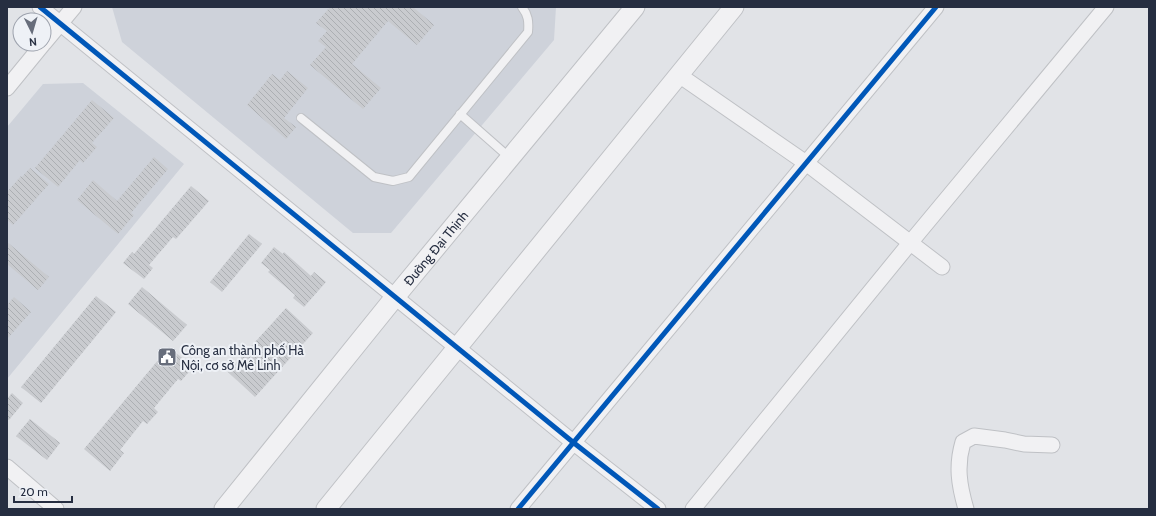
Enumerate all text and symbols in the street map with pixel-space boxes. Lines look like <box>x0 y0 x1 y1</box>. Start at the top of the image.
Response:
north arrow <box>12 12 52 52</box>
text: N <box>28 35 37 49</box>
street label: Đường Đại Thịnh <box>400 207 471 289</box>
place label: Công an thành phố Hà Nội, cơ sở Mê Linh <box>181 342 304 373</box>
public building icon: Công an thành phố Hà Nội, cơ sở Mê Linh <box>156 346 178 368</box>
scale bar <box>14 478 72 504</box>
text: 20 m <box>20 484 48 499</box>

